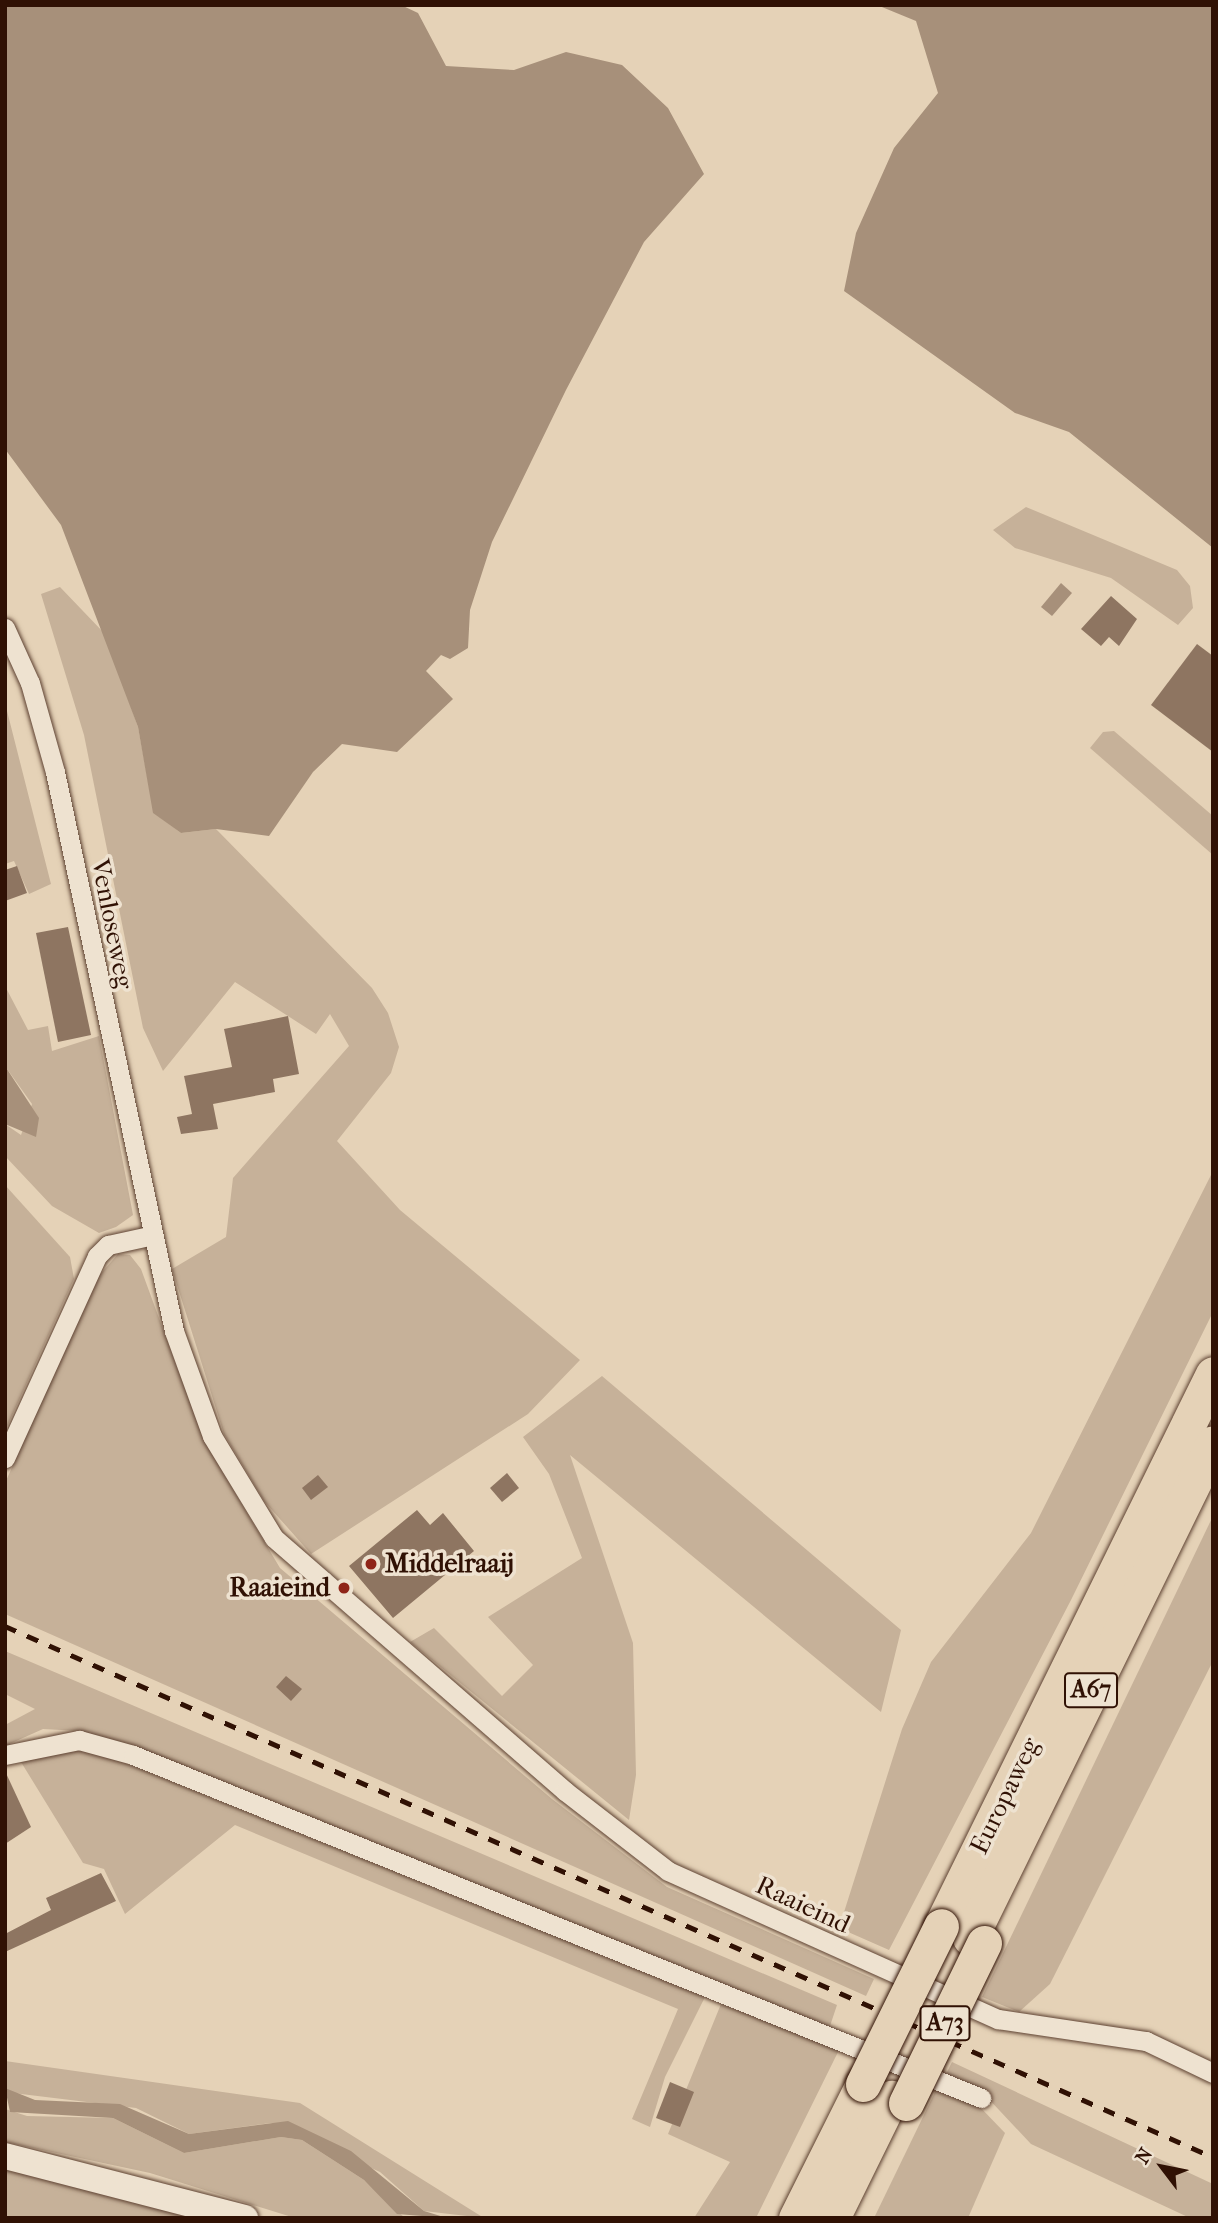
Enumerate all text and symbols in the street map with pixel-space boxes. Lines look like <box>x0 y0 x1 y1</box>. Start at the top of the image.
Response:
street label: Venloseweg <box>84 857 140 991</box>
place label: Middelraaij <box>385 1548 514 1580</box>
marker: Middelraaij <box>363 1556 379 1572</box>
place label: Raaieind <box>230 1572 330 1604</box>
marker: Raaieind <box>336 1580 352 1596</box>
road number: A67 <box>1063 1670 1119 1710</box>
street label: Europaweg <box>963 1733 1047 1859</box>
street label: Raaieind <box>751 1870 855 1940</box>
road number: A73 <box>919 2002 971 2044</box>
north arrow <box>1127 2132 1197 2202</box>
text: N <box>1131 2144 1157 2168</box>

